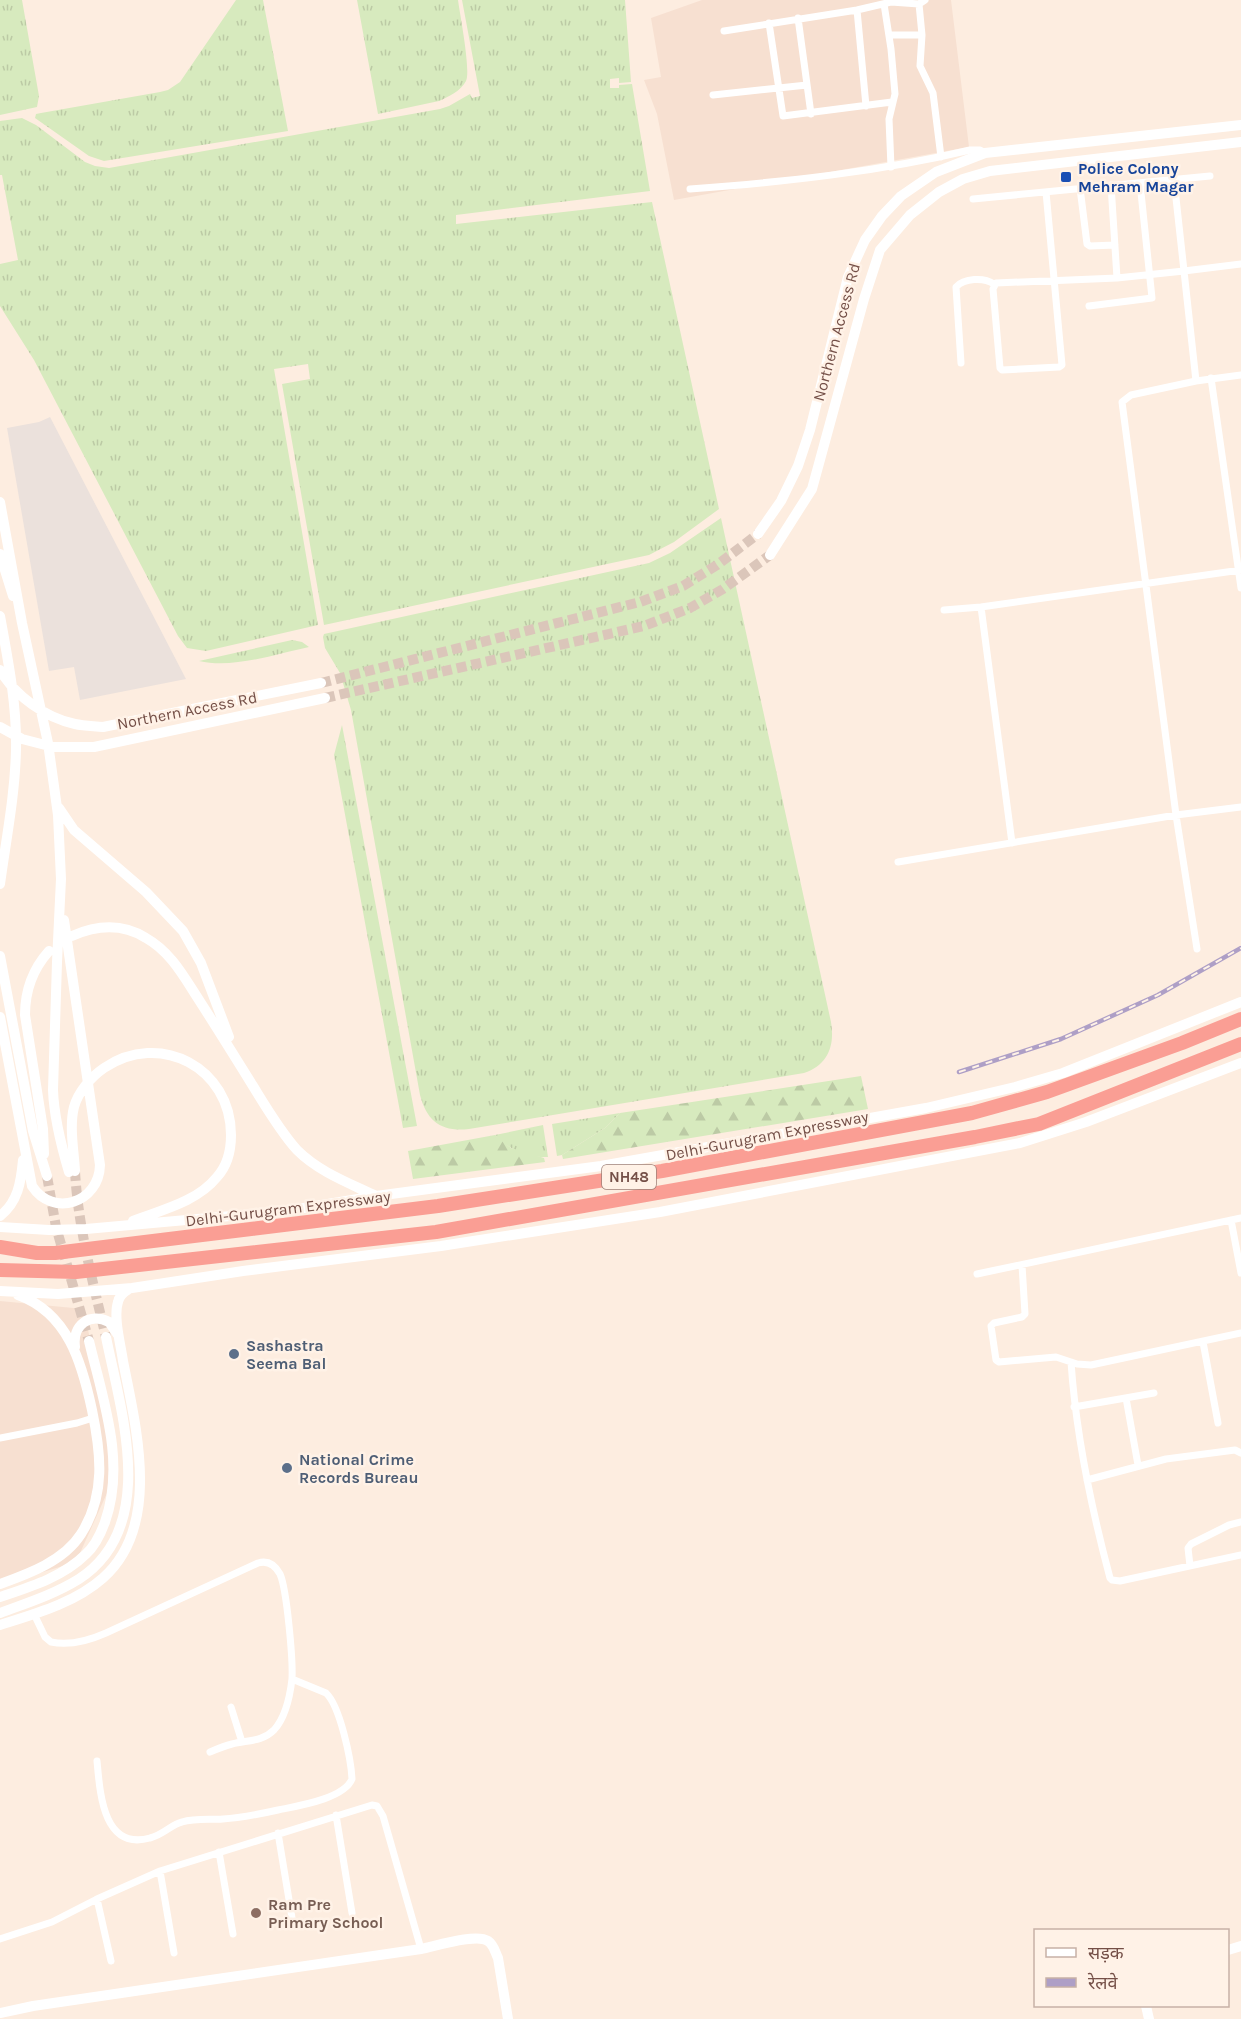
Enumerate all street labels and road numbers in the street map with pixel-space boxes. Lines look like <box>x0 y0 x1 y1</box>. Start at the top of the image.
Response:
street label: Northern Access Rd <box>809 261 864 403</box>
street label: Northern Access Rd <box>115 688 259 733</box>
street label: Delhi-Gurugram Expressway <box>664 1106 871 1164</box>
road number: NH48 <box>602 1165 656 1189</box>
street label: Delhi-Gurugram Expressway <box>185 1186 392 1230</box>

